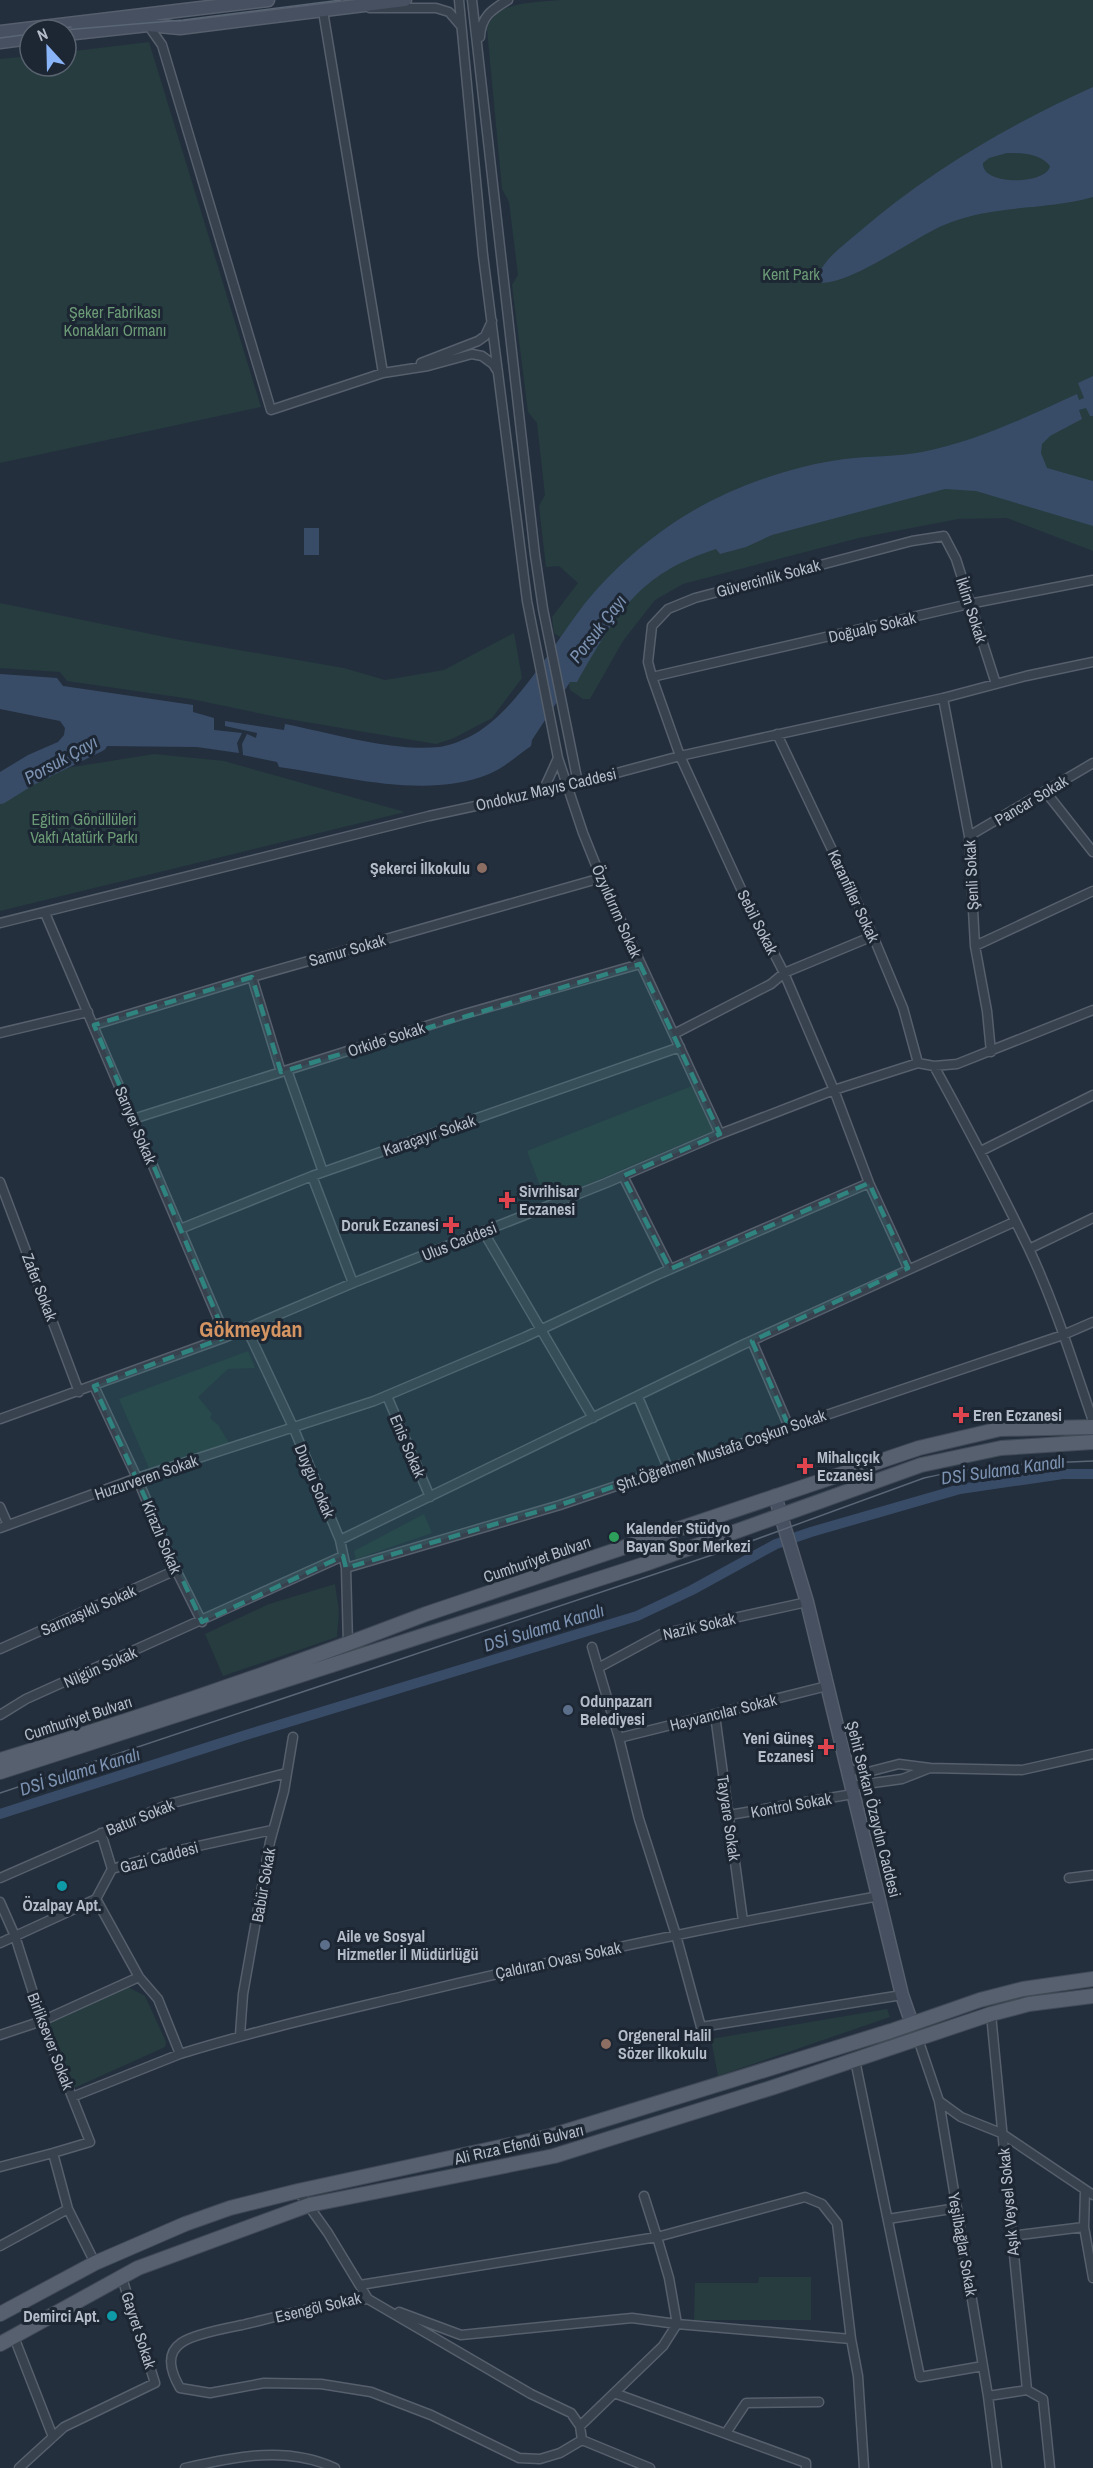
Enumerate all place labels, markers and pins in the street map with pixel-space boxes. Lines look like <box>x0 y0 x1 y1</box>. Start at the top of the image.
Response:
place label: Şekerci İlkokulu <box>370 857 470 879</box>
marker: Şekerci İlkokulu <box>475 861 489 875</box>
place label: Sivrihisar Eczanesi <box>519 1180 580 1220</box>
marker: Sivrihisar Eczanesi <box>500 1193 514 1207</box>
place label: Doruk Eczanesi <box>341 1214 439 1236</box>
marker: Doruk Eczanesi <box>444 1218 458 1232</box>
place label: Eren Eczanesi <box>973 1404 1062 1426</box>
marker: Eren Eczanesi <box>954 1408 968 1422</box>
place label: Mihalıççık Eczanesi <box>817 1446 880 1486</box>
marker: Mihalıççık Eczanesi <box>798 1459 812 1473</box>
place label: Kalender Stüdyo Bayan Spor Merkezi <box>626 1517 751 1557</box>
marker: Kalender Stüdyo Bayan Spor Merkezi <box>607 1530 621 1544</box>
place label: Odunpazarı Belediyesi <box>580 1690 652 1730</box>
marker: Odunpazarı Belediyesi <box>561 1703 575 1717</box>
place label: Yeni Güneş Eczanesi <box>743 1727 814 1767</box>
marker: Yeni Güneş Eczanesi <box>819 1740 833 1754</box>
marker: Özalpay Apt. <box>55 1879 69 1893</box>
place label: Özalpay Apt. <box>23 1894 102 1916</box>
place label: Aile ve Sosyal Hizmetler İl Müdürlüğü <box>337 1925 478 1965</box>
marker: Aile ve Sosyal Hizmetler İl Müdürlüğü <box>318 1938 332 1952</box>
place label: Orgeneral Halil Sözer İlkokulu <box>618 2024 711 2064</box>
marker: Orgeneral Halil Sözer İlkokulu <box>599 2037 613 2051</box>
place label: Demirci Apt. <box>23 2305 100 2327</box>
marker: Demirci Apt. <box>105 2309 119 2323</box>

